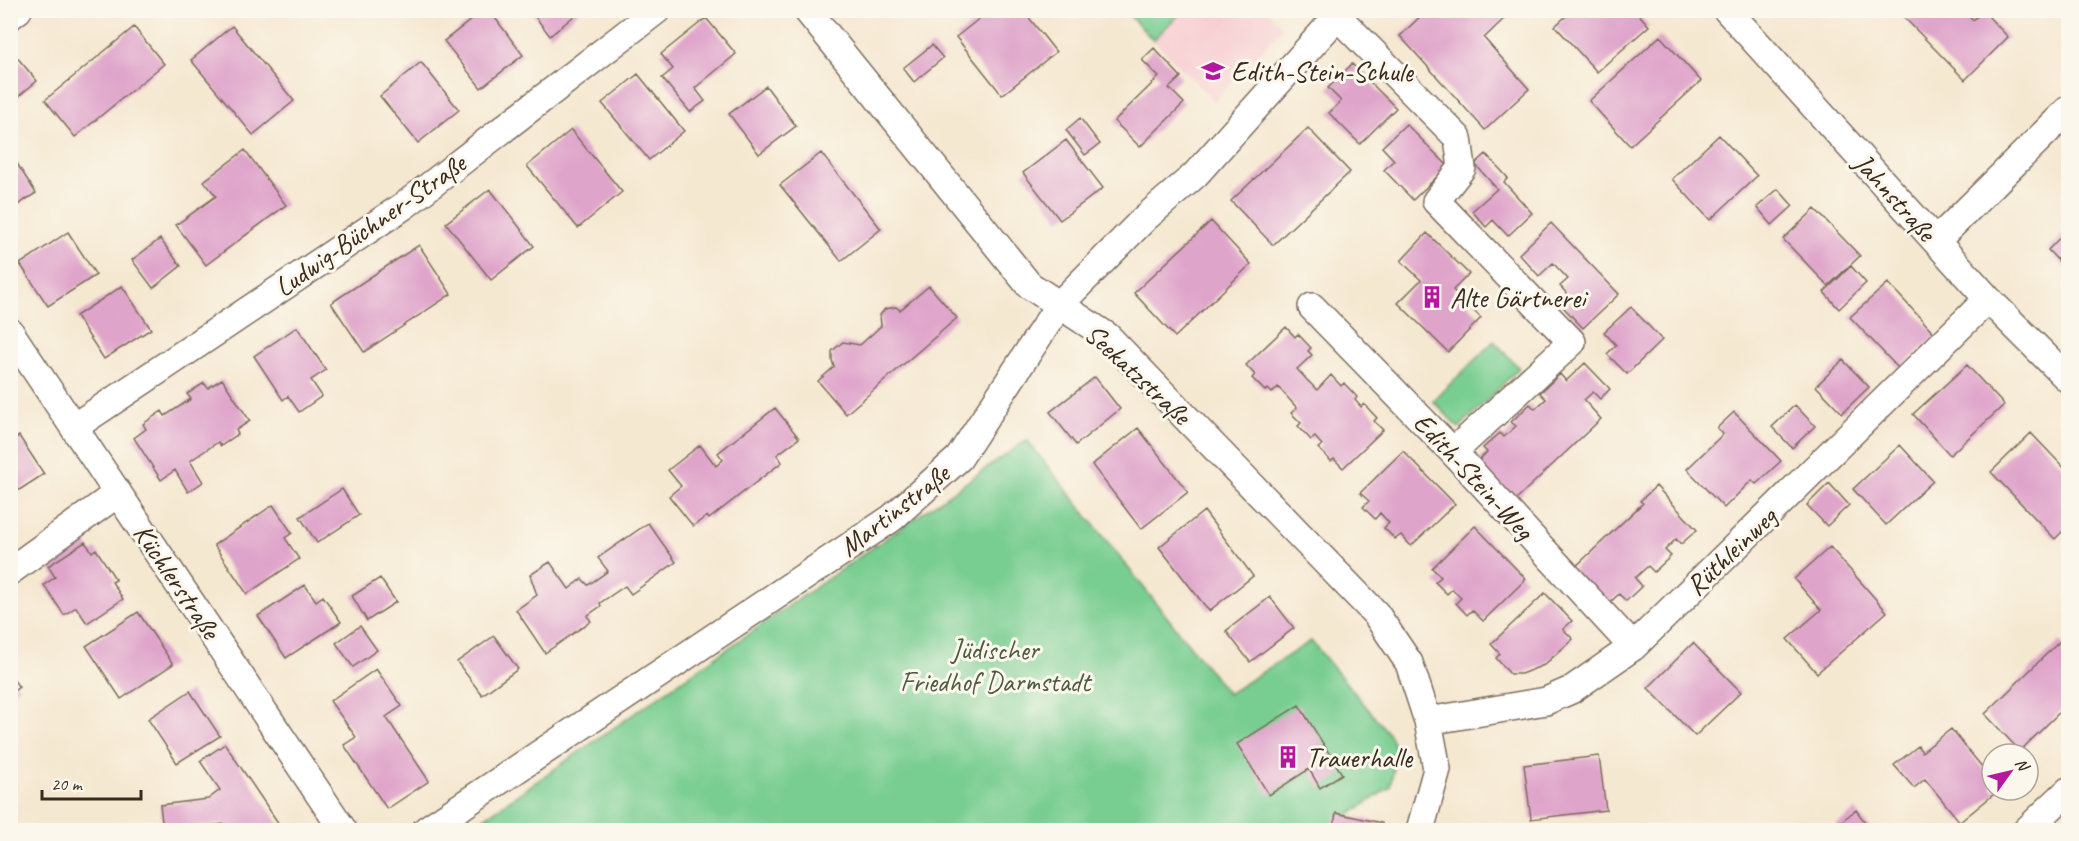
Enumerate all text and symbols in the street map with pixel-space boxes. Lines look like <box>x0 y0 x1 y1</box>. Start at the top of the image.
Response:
place label: Edith-Stein-Schule <box>1231 54 1414 89</box>
school or university icon: Edith-Stein-Schule <box>1200 58 1226 84</box>
street label: Jahnstraße <box>1845 144 1945 250</box>
street label: Ludwig-Büchner-Straße <box>268 145 474 304</box>
place label: Alte Gärtnerei <box>1450 280 1589 315</box>
building icon: Alte Gärtnerei <box>1419 284 1445 310</box>
street label: Seekatzstraße <box>1078 316 1200 433</box>
street label: Edith-Stein-Weg <box>1406 405 1542 548</box>
street label: Martinstraße <box>832 455 958 564</box>
street label: Rüthleinweg <box>1678 498 1785 603</box>
street label: Küchlerstraße <box>126 517 229 647</box>
park label: Jüdischer Friedhof Darmstadt <box>900 632 1093 699</box>
place label: Trauerhalle <box>1306 740 1414 775</box>
north arrow <box>1980 742 2040 802</box>
building icon: Trauerhalle <box>1275 744 1301 770</box>
text: N <box>2011 754 2034 776</box>
scale bar <box>42 763 141 801</box>
text: 20 m <box>51 773 84 795</box>

